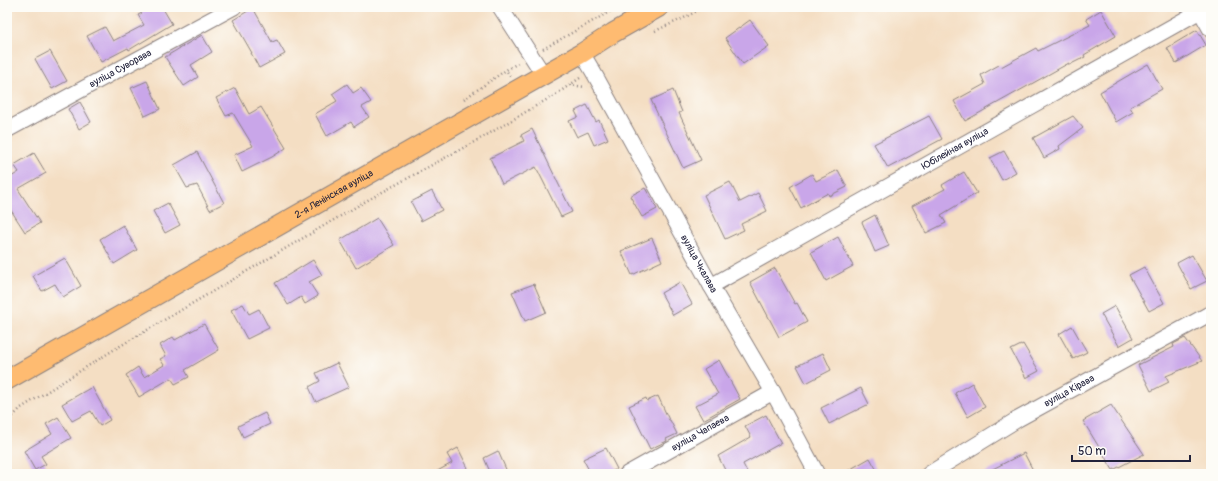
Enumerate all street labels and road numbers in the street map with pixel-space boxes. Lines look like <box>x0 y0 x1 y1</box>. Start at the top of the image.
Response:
street label: вуліца Суворава <box>87 47 154 90</box>
street label: Юбілейная вуліца <box>919 125 991 172</box>
street label: 2-я Ленінская вуліца <box>292 167 376 221</box>
street label: вуліца Чкалава <box>678 233 720 295</box>
street label: вуліца Кірава <box>1042 372 1097 410</box>
street label: вуліца Чапаева <box>669 412 732 454</box>

